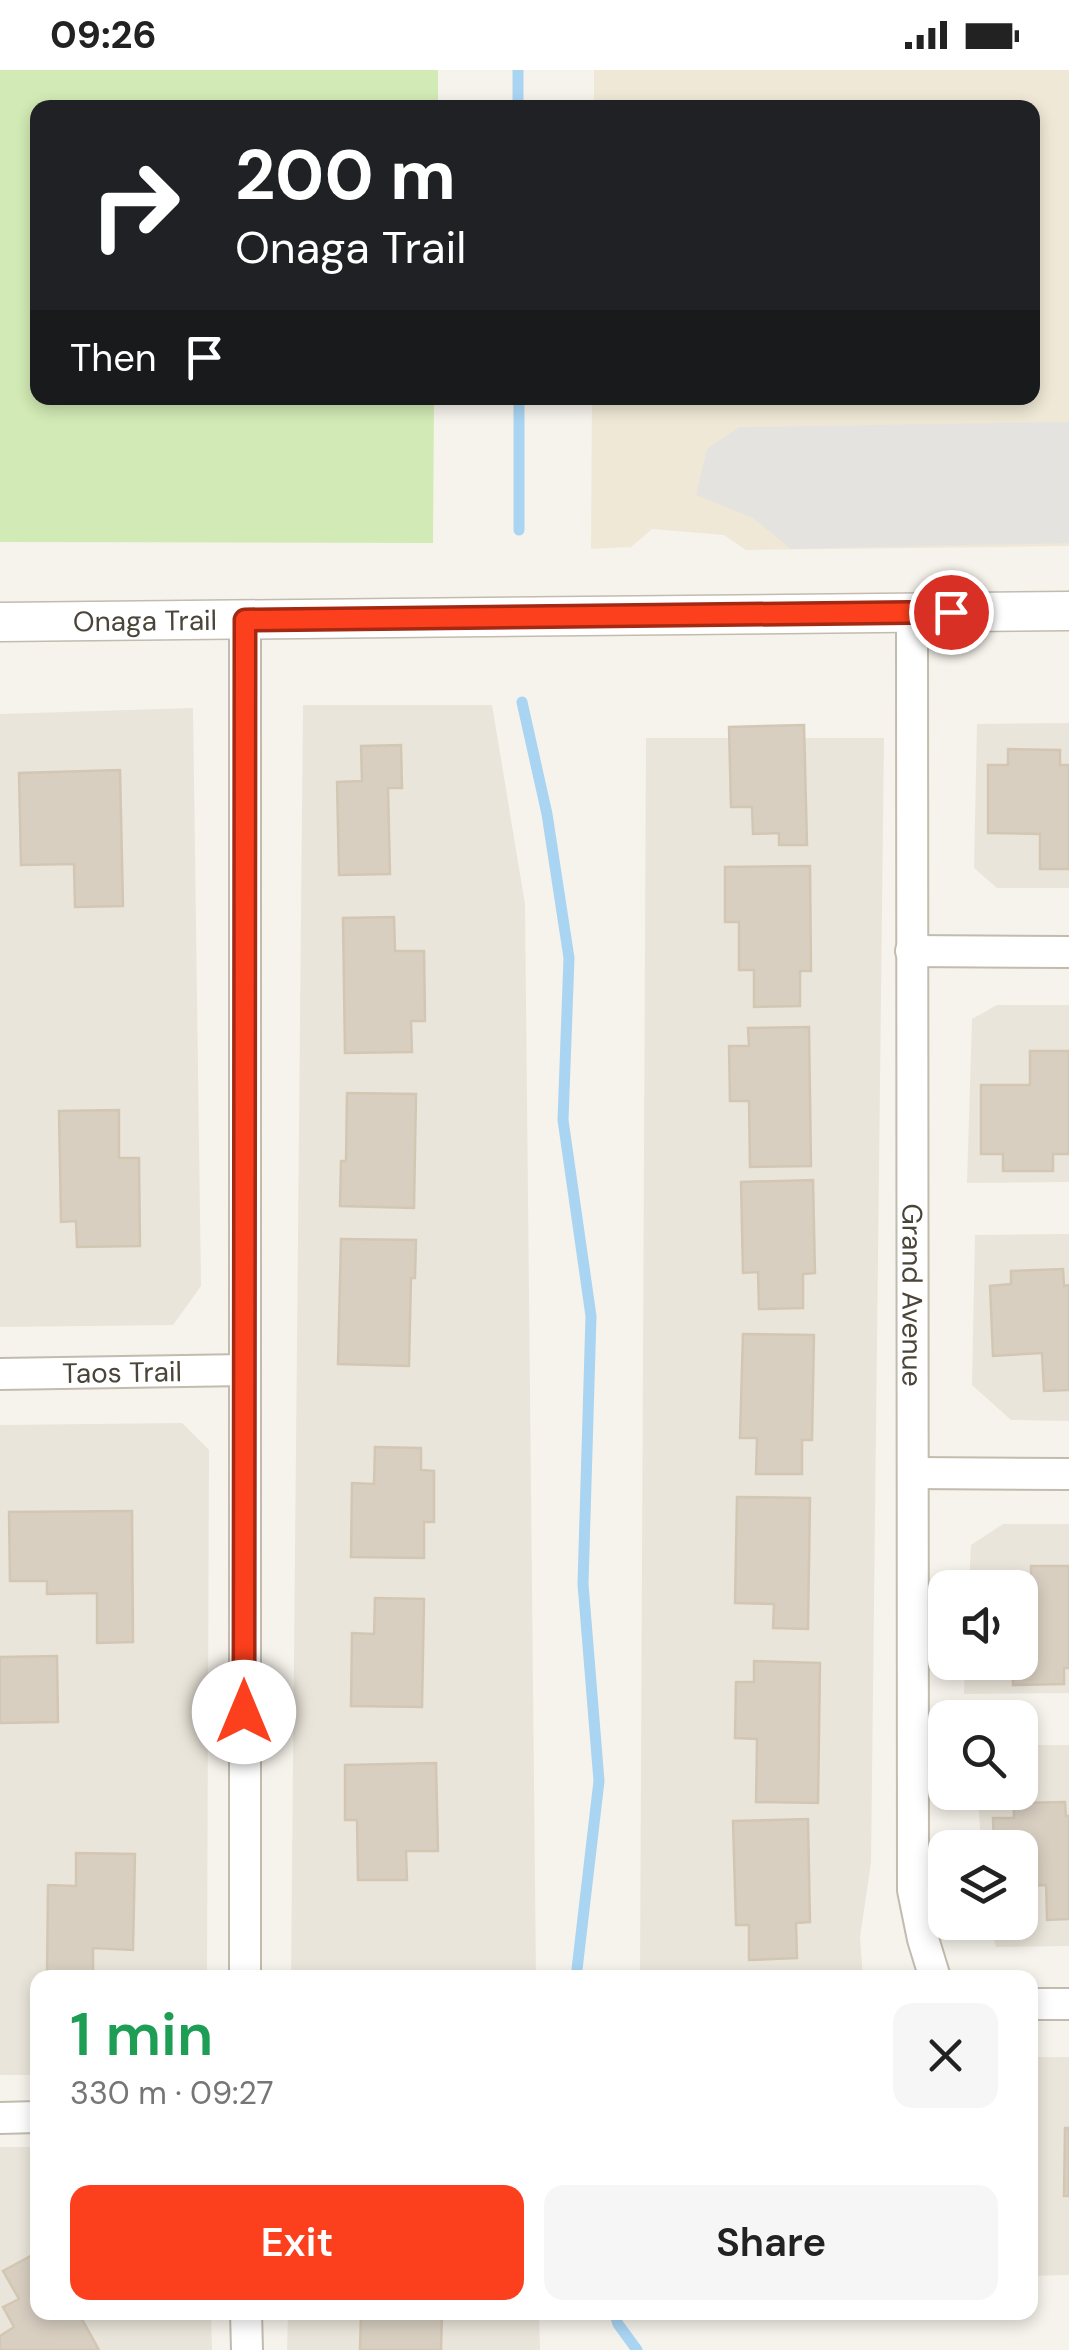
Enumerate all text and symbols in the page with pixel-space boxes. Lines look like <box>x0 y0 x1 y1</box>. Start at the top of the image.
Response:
text: 09:26 <box>50 10 157 60</box>
text: 200 m <box>235 130 456 221</box>
icon: right <box>70 140 200 270</box>
text: Onaga Trail <box>235 218 466 277</box>
icon: arrive <box>177 330 232 385</box>
text: Then <box>70 333 157 383</box>
pin <box>909 570 994 655</box>
icon: arrive <box>924 585 979 640</box>
street label: Onaga Trail <box>73 601 217 640</box>
street label: Grand Avenue <box>894 1203 931 1387</box>
street label: Taos Trail <box>62 1353 182 1391</box>
map controls <box>928 1570 1038 1940</box>
button: sound <box>928 1570 1038 1680</box>
position arrow <box>192 1660 296 1764</box>
button: search <box>928 1700 1038 1810</box>
button: layers <box>928 1830 1038 1940</box>
text: 1 min <box>70 1995 213 2074</box>
button: close <box>893 2003 998 2108</box>
text: 330 m · 09:27 <box>70 2072 274 2114</box>
button: Exit <box>70 2185 524 2300</box>
button: Share <box>544 2185 998 2300</box>

